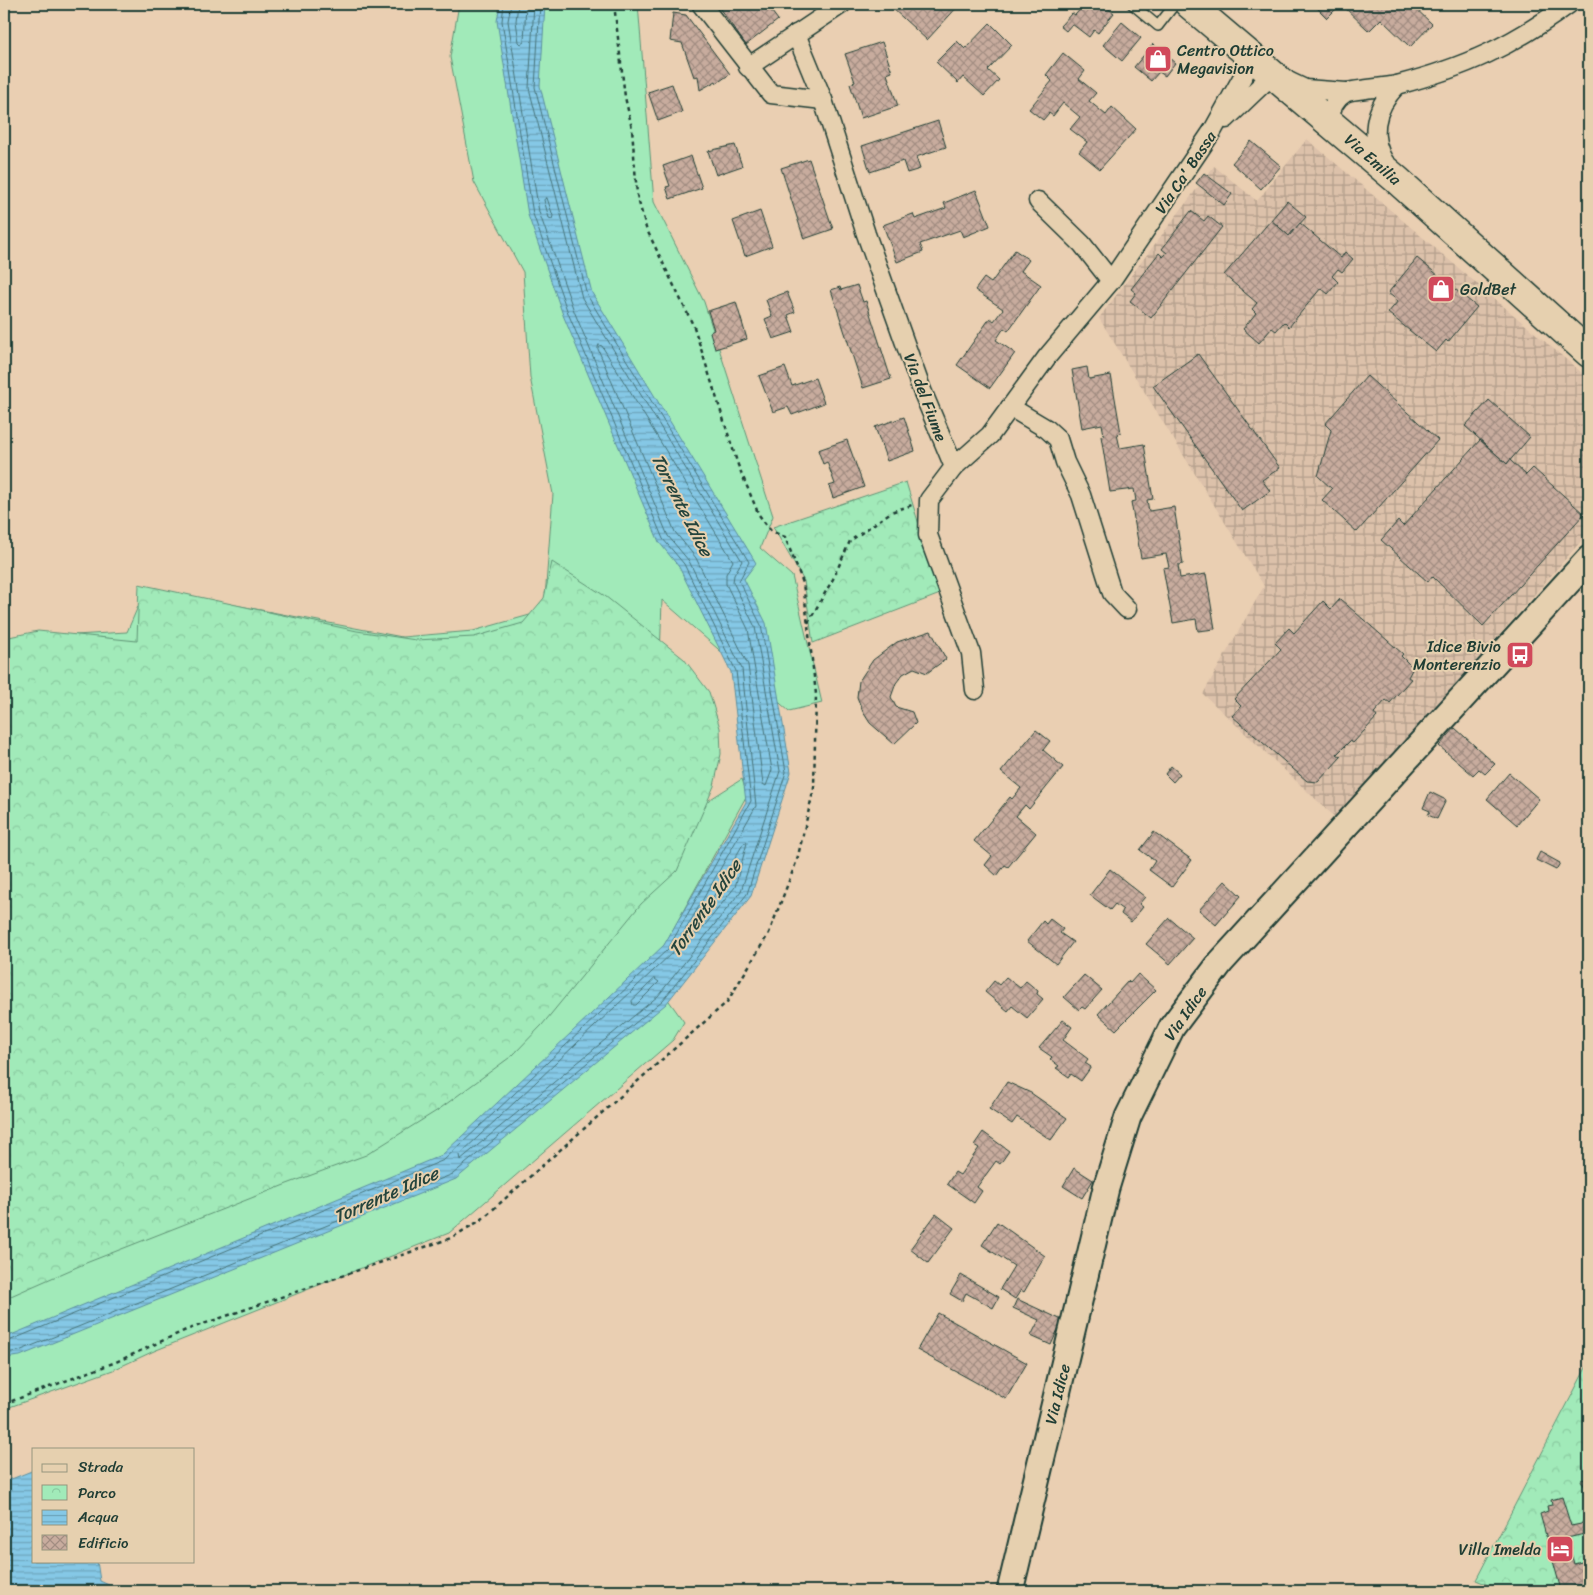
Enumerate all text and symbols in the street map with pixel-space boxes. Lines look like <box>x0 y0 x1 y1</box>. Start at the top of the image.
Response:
place label: Centro Ottico Megavision <box>1177 36 1274 83</box>
shop icon: Centro Ottico Megavision <box>1143 44 1173 74</box>
street label: Via Ca' Bassa <box>1147 124 1225 220</box>
street label: Via Emilia <box>1337 126 1409 193</box>
shop icon: GoldBet <box>1426 274 1456 304</box>
place label: GoldBet <box>1460 275 1517 304</box>
street label: Via del Fiume <box>895 349 956 446</box>
water label: Torrente Idice <box>642 448 723 564</box>
place label: Idice Bivio Monterenzio <box>1413 632 1501 679</box>
bus stop icon: Idice Bivio Monterenzio <box>1505 640 1535 670</box>
water label: Torrente Idice <box>660 851 751 963</box>
street label: Via Idice <box>1156 980 1215 1047</box>
water label: Torrente Idice <box>328 1157 445 1232</box>
street label: Via Idice <box>1036 1361 1079 1427</box>
legend <box>32 1448 195 1562</box>
text: Strada <box>78 1454 124 1480</box>
text: Parco <box>78 1480 116 1506</box>
text: Acqua <box>77 1504 119 1530</box>
text: Edificio <box>78 1530 129 1556</box>
hotel icon: Villa Imelda <box>1545 1534 1575 1564</box>
place label: Villa Imelda <box>1458 1535 1541 1564</box>

